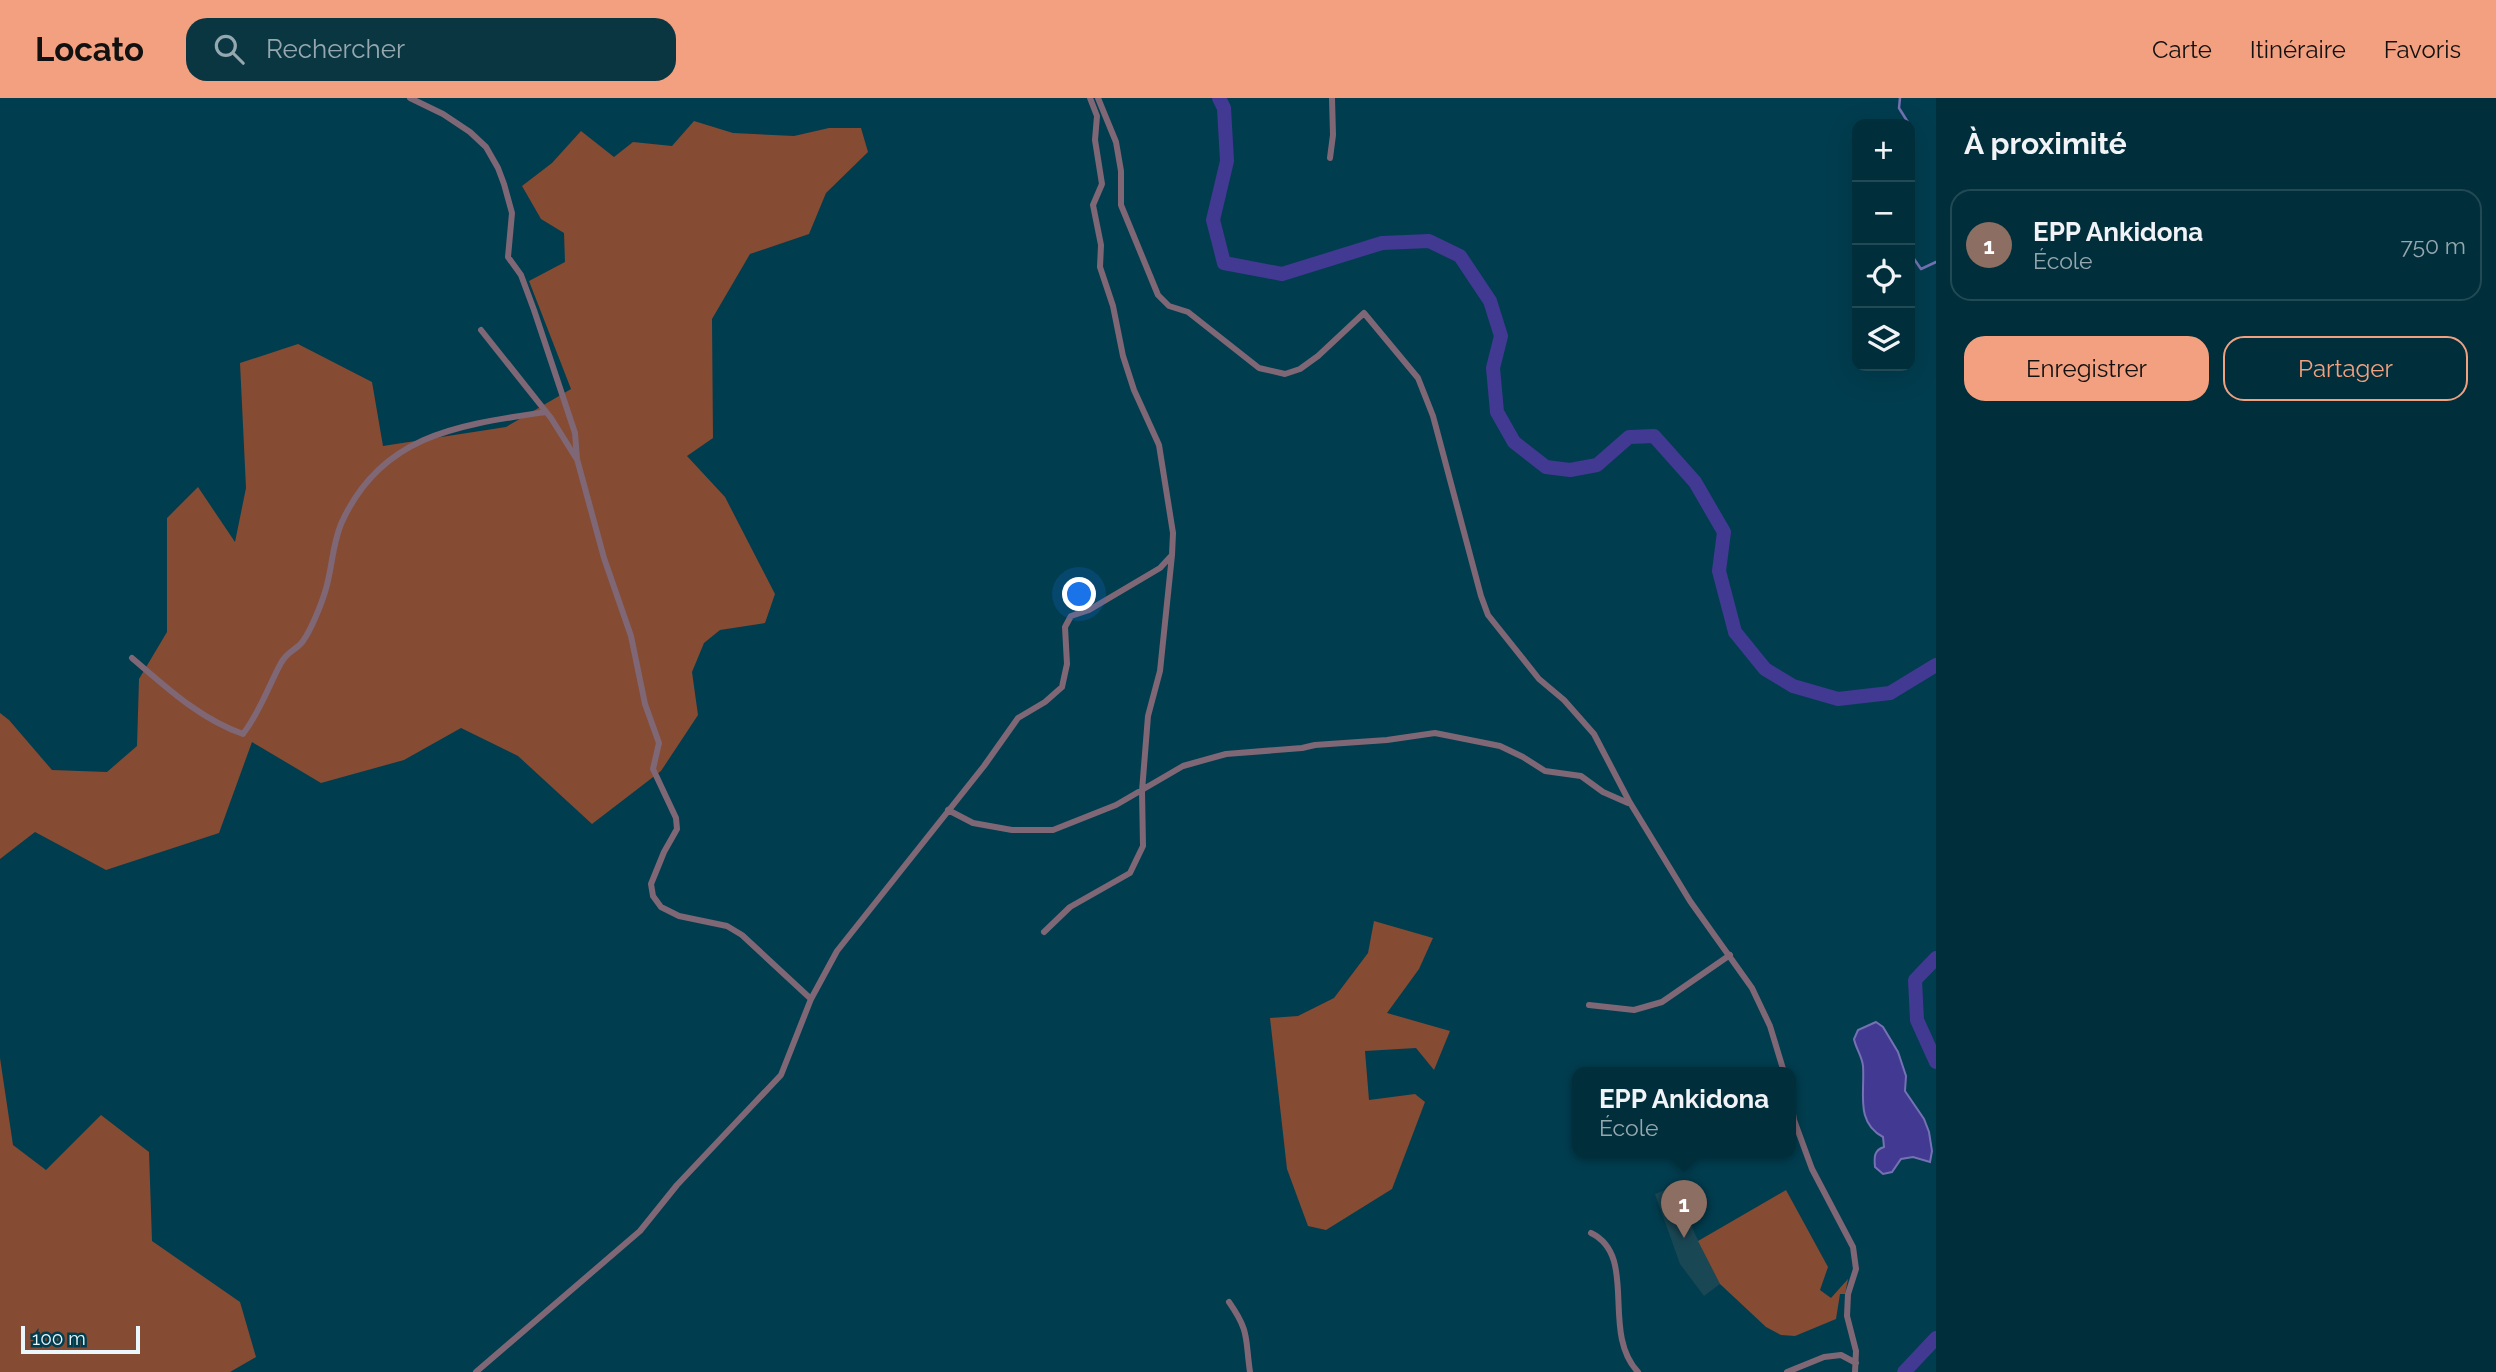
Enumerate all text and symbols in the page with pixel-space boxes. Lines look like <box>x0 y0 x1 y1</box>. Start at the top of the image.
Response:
search box <box>186 18 676 81</box>
text: Locato <box>35 30 144 69</box>
icon: search <box>210 30 248 68</box>
text: Rechercher <box>266 34 405 64</box>
text: Carte <box>2152 35 2212 64</box>
text: Itinéraire <box>2250 35 2346 64</box>
text: Favoris <box>2384 35 2461 64</box>
map controls <box>1852 119 1915 371</box>
button: + <box>1852 119 1915 182</box>
text: À proximité <box>1964 126 2127 161</box>
button: − <box>1852 182 1915 245</box>
text: EPP Ankidona <box>2033 217 2203 247</box>
text: 1 <box>1983 232 1995 259</box>
text: 750 m <box>2400 232 2466 259</box>
button: locate <box>1852 245 1915 308</box>
text: École <box>2033 247 2093 274</box>
button: layers <box>1852 308 1915 371</box>
button: Enregistrer <box>1964 336 2209 401</box>
button: Partager <box>2223 336 2468 401</box>
your location <box>1062 577 1096 611</box>
popup <box>1572 1067 1796 1158</box>
text: EPP Ankidona <box>1599 1084 1769 1114</box>
text: École <box>1599 1114 1659 1141</box>
pin: 1 <box>1661 1180 1707 1238</box>
scale bar <box>21 1323 140 1355</box>
text: 100 m <box>32 1327 86 1349</box>

